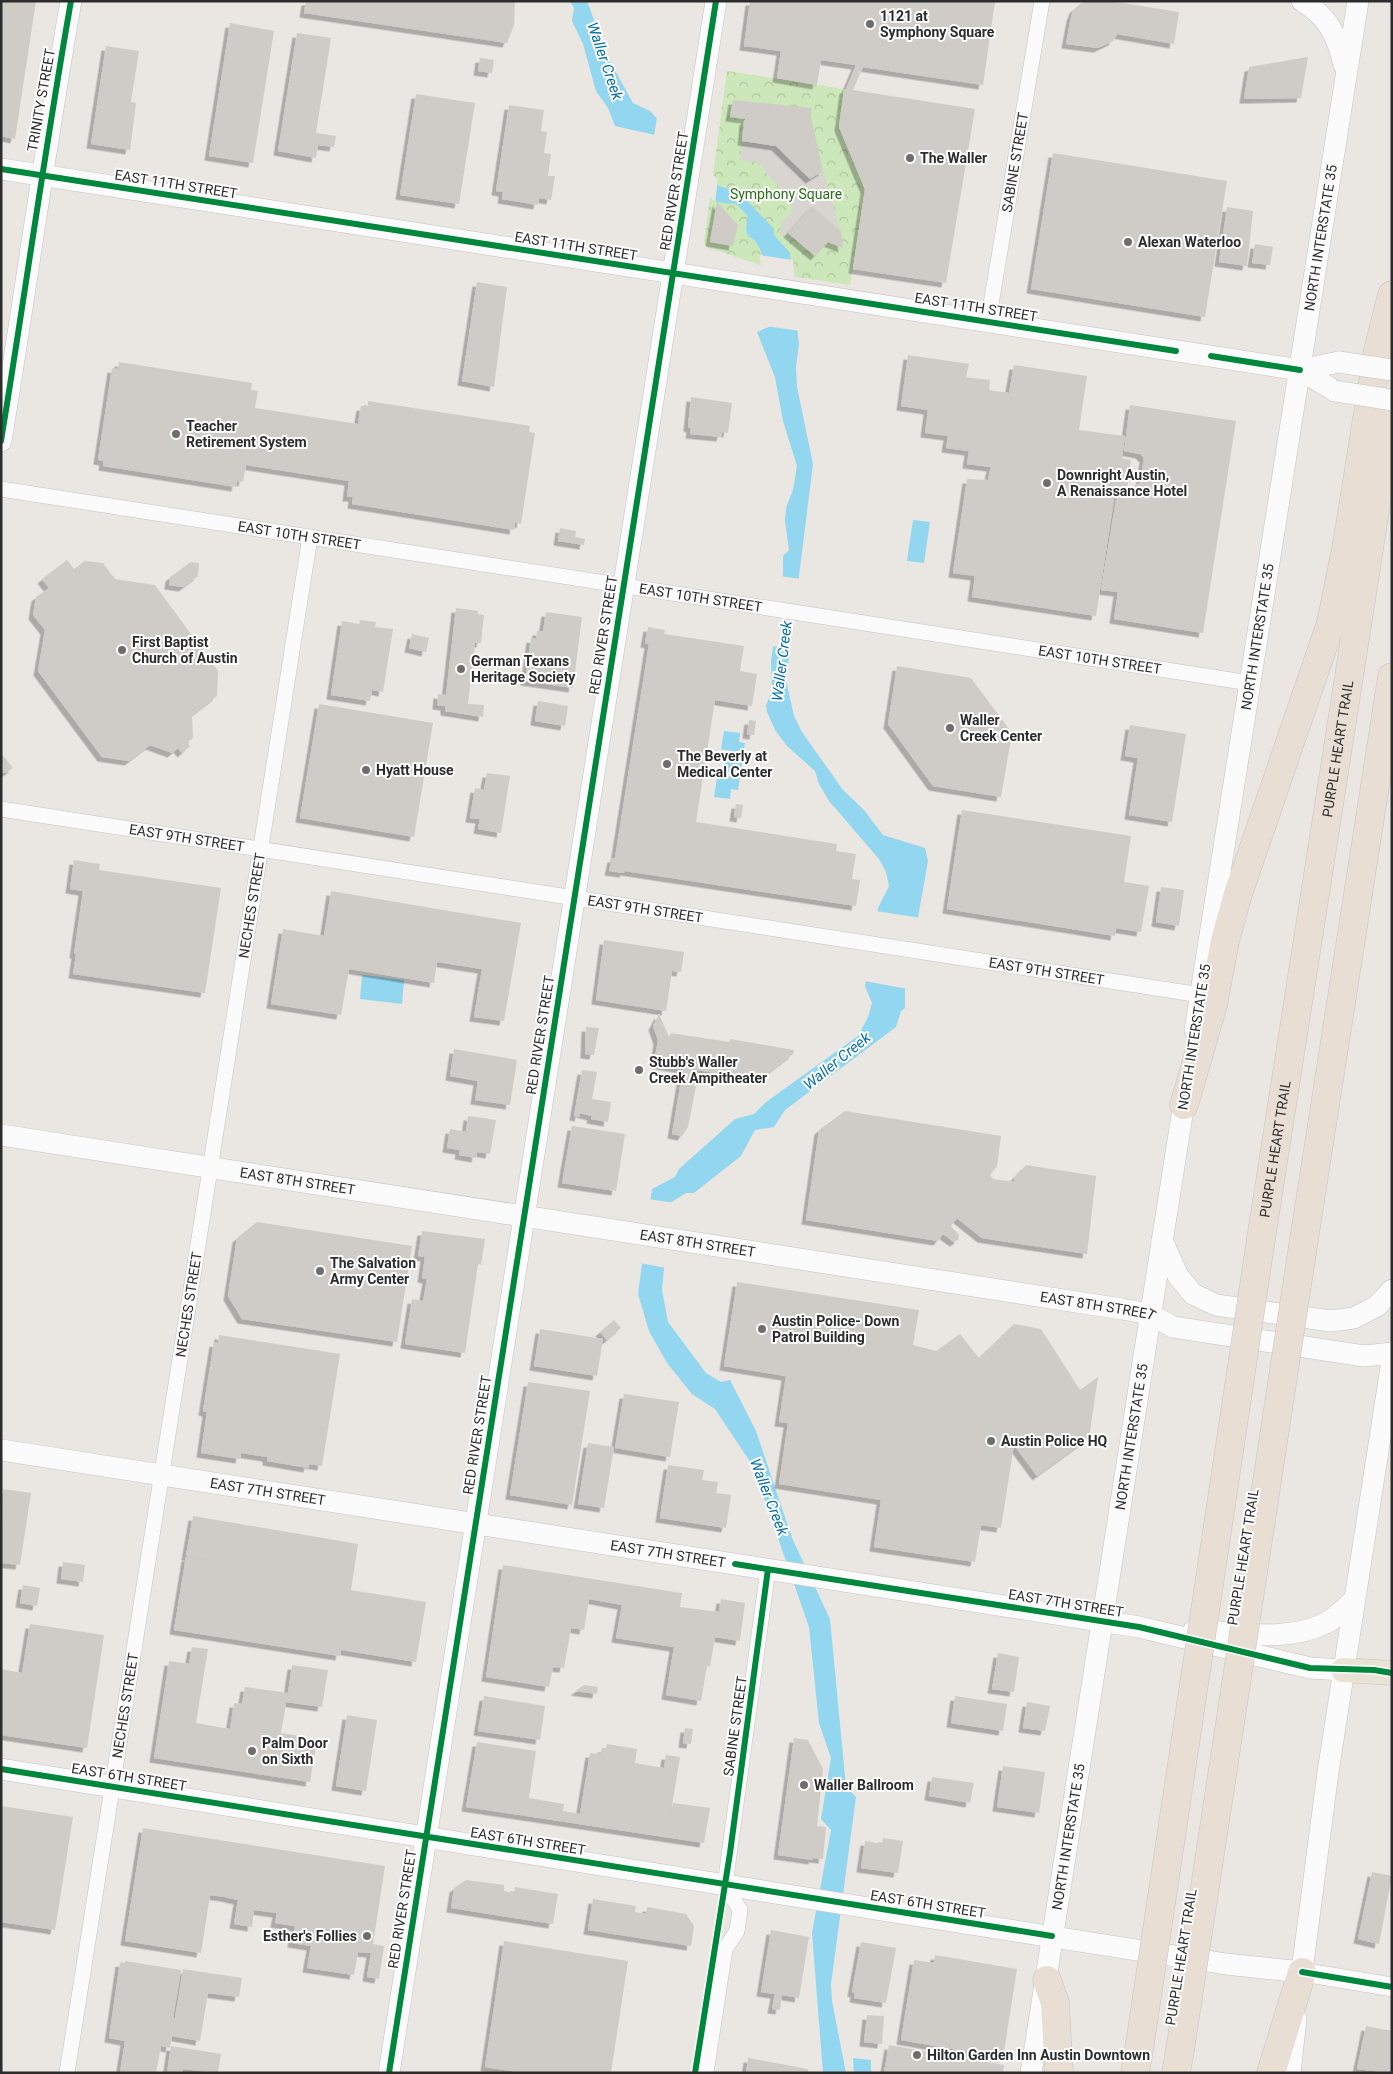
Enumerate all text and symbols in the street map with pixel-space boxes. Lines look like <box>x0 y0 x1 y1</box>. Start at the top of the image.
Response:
place label: 1121 at Symphony Square <box>880 8 995 40</box>
marker: 1121 at Symphony Square <box>864 18 876 30</box>
water label: Waller Creek <box>583 20 627 103</box>
street label: TRINITY STREET <box>24 47 58 153</box>
street label: SABINE STREET <box>999 110 1031 213</box>
street label: RED RIVER STREET <box>657 130 691 252</box>
place label: The Waller <box>920 150 987 166</box>
marker: The Waller <box>904 152 916 164</box>
street label: NORTH INTERSTATE 35 <box>1301 163 1340 312</box>
street label: EAST 11TH STREET <box>113 166 239 202</box>
park label: Symphony Square <box>730 186 842 202</box>
street label: EAST 11TH STREET <box>513 228 639 264</box>
place label: Alexan Waterloo <box>1138 234 1241 250</box>
marker: Alexan Waterloo <box>1122 236 1134 248</box>
street label: EAST 11TH STREET <box>913 289 1039 325</box>
place label: Teacher Retirement System <box>186 418 307 450</box>
marker: Teacher Retirement System <box>170 428 182 440</box>
place label: Downright Austin, A Renaissance Hotel <box>1057 467 1187 499</box>
marker: Downright Austin, A Renaissance Hotel <box>1041 477 1053 489</box>
street label: EAST 10TH STREET <box>237 518 363 553</box>
street label: NORTH INTERSTATE 35 <box>1238 562 1277 711</box>
street label: RED RIVER STREET <box>586 574 620 696</box>
street label: EAST 10TH STREET <box>638 580 764 615</box>
water label: Waller Creek <box>768 619 796 702</box>
place label: First Baptist Church of Austin <box>132 634 238 666</box>
street label: EAST 10TH STREET <box>1037 642 1163 677</box>
marker: First Baptist Church of Austin <box>116 644 128 656</box>
place label: German Texans Heritage Society <box>471 653 576 685</box>
marker: German Texans Heritage Society <box>455 663 467 675</box>
street label: PURPLE HEART TRAIL <box>1319 679 1356 819</box>
place label: Waller Creek Center <box>960 712 1042 744</box>
marker: Waller Creek Center <box>944 722 956 734</box>
place label: The Beverly at Medical Center <box>677 748 772 780</box>
marker: The Beverly at Medical Center <box>661 758 673 770</box>
place label: Hyatt House <box>376 762 454 778</box>
marker: Hyatt House <box>360 764 372 776</box>
street label: EAST 9TH STREET <box>128 821 246 855</box>
street label: NECHES STREET <box>235 851 268 959</box>
street label: EAST 9TH STREET <box>587 892 705 926</box>
street label: EAST 9TH STREET <box>988 954 1106 988</box>
street label: NORTH INTERSTATE 35 <box>1175 963 1213 1111</box>
street label: RED RIVER STREET <box>523 974 557 1096</box>
water label: Waller Creek <box>800 1028 875 1093</box>
place label: Stubb's Waller Creek Ampitheater <box>649 1054 767 1086</box>
marker: Stubb's Waller Creek Ampitheater <box>633 1064 645 1076</box>
street label: PURPLE HEART TRAIL <box>1256 1079 1294 1219</box>
street label: EAST 8TH STREET <box>239 1164 357 1198</box>
street label: EAST 8TH STREET <box>639 1226 757 1260</box>
street label: NECHES STREET <box>172 1250 205 1358</box>
place label: The Salvation Army Center <box>330 1255 416 1287</box>
marker: The Salvation Army Center <box>314 1265 326 1277</box>
street label: EAST 8TH STREET <box>1039 1288 1159 1324</box>
place label: Austin Police- Down Patrol Building <box>772 1313 900 1345</box>
marker: Austin Police- Down Patrol Building <box>756 1323 768 1335</box>
street label: NORTH INTERSTATE 35 <box>1112 1362 1151 1511</box>
street label: RED RIVER STREET <box>460 1374 494 1496</box>
place label: Austin Police HQ <box>1001 1433 1108 1449</box>
marker: Austin Police HQ <box>985 1435 997 1447</box>
water label: Waller Creek <box>746 1456 792 1539</box>
street label: EAST 7TH STREET <box>209 1475 327 1508</box>
street label: PURPLE HEART TRAIL <box>1224 1487 1262 1627</box>
street label: EAST 7TH STREET <box>609 1537 727 1571</box>
street label: EAST 7TH STREET <box>1007 1586 1125 1620</box>
street label: NECHES STREET <box>109 1651 141 1759</box>
street label: SABINE STREET <box>720 1674 750 1777</box>
place label: Palm Door on Sixth <box>262 1735 328 1767</box>
marker: Palm Door on Sixth <box>246 1745 258 1757</box>
street label: EAST 6TH STREET <box>70 1760 188 1794</box>
street label: NORTH INTERSTATE 35 <box>1049 1762 1088 1911</box>
place label: Waller Ballroom <box>814 1777 914 1793</box>
marker: Waller Ballroom <box>798 1779 810 1791</box>
street label: EAST 6TH STREET <box>469 1824 587 1858</box>
street label: RED RIVER STREET <box>385 1848 419 1970</box>
street label: EAST 6TH STREET <box>869 1887 987 1921</box>
street label: PURPLE HEART TRAIL <box>1162 1887 1200 2027</box>
place label: Esther's Follies <box>263 1928 357 1944</box>
marker: Esther's Follies <box>361 1930 373 1942</box>
place label: Hilton Garden Inn Austin Downtown <box>927 2047 1150 2063</box>
marker: Hilton Garden Inn Austin Downtown <box>911 2049 923 2061</box>

